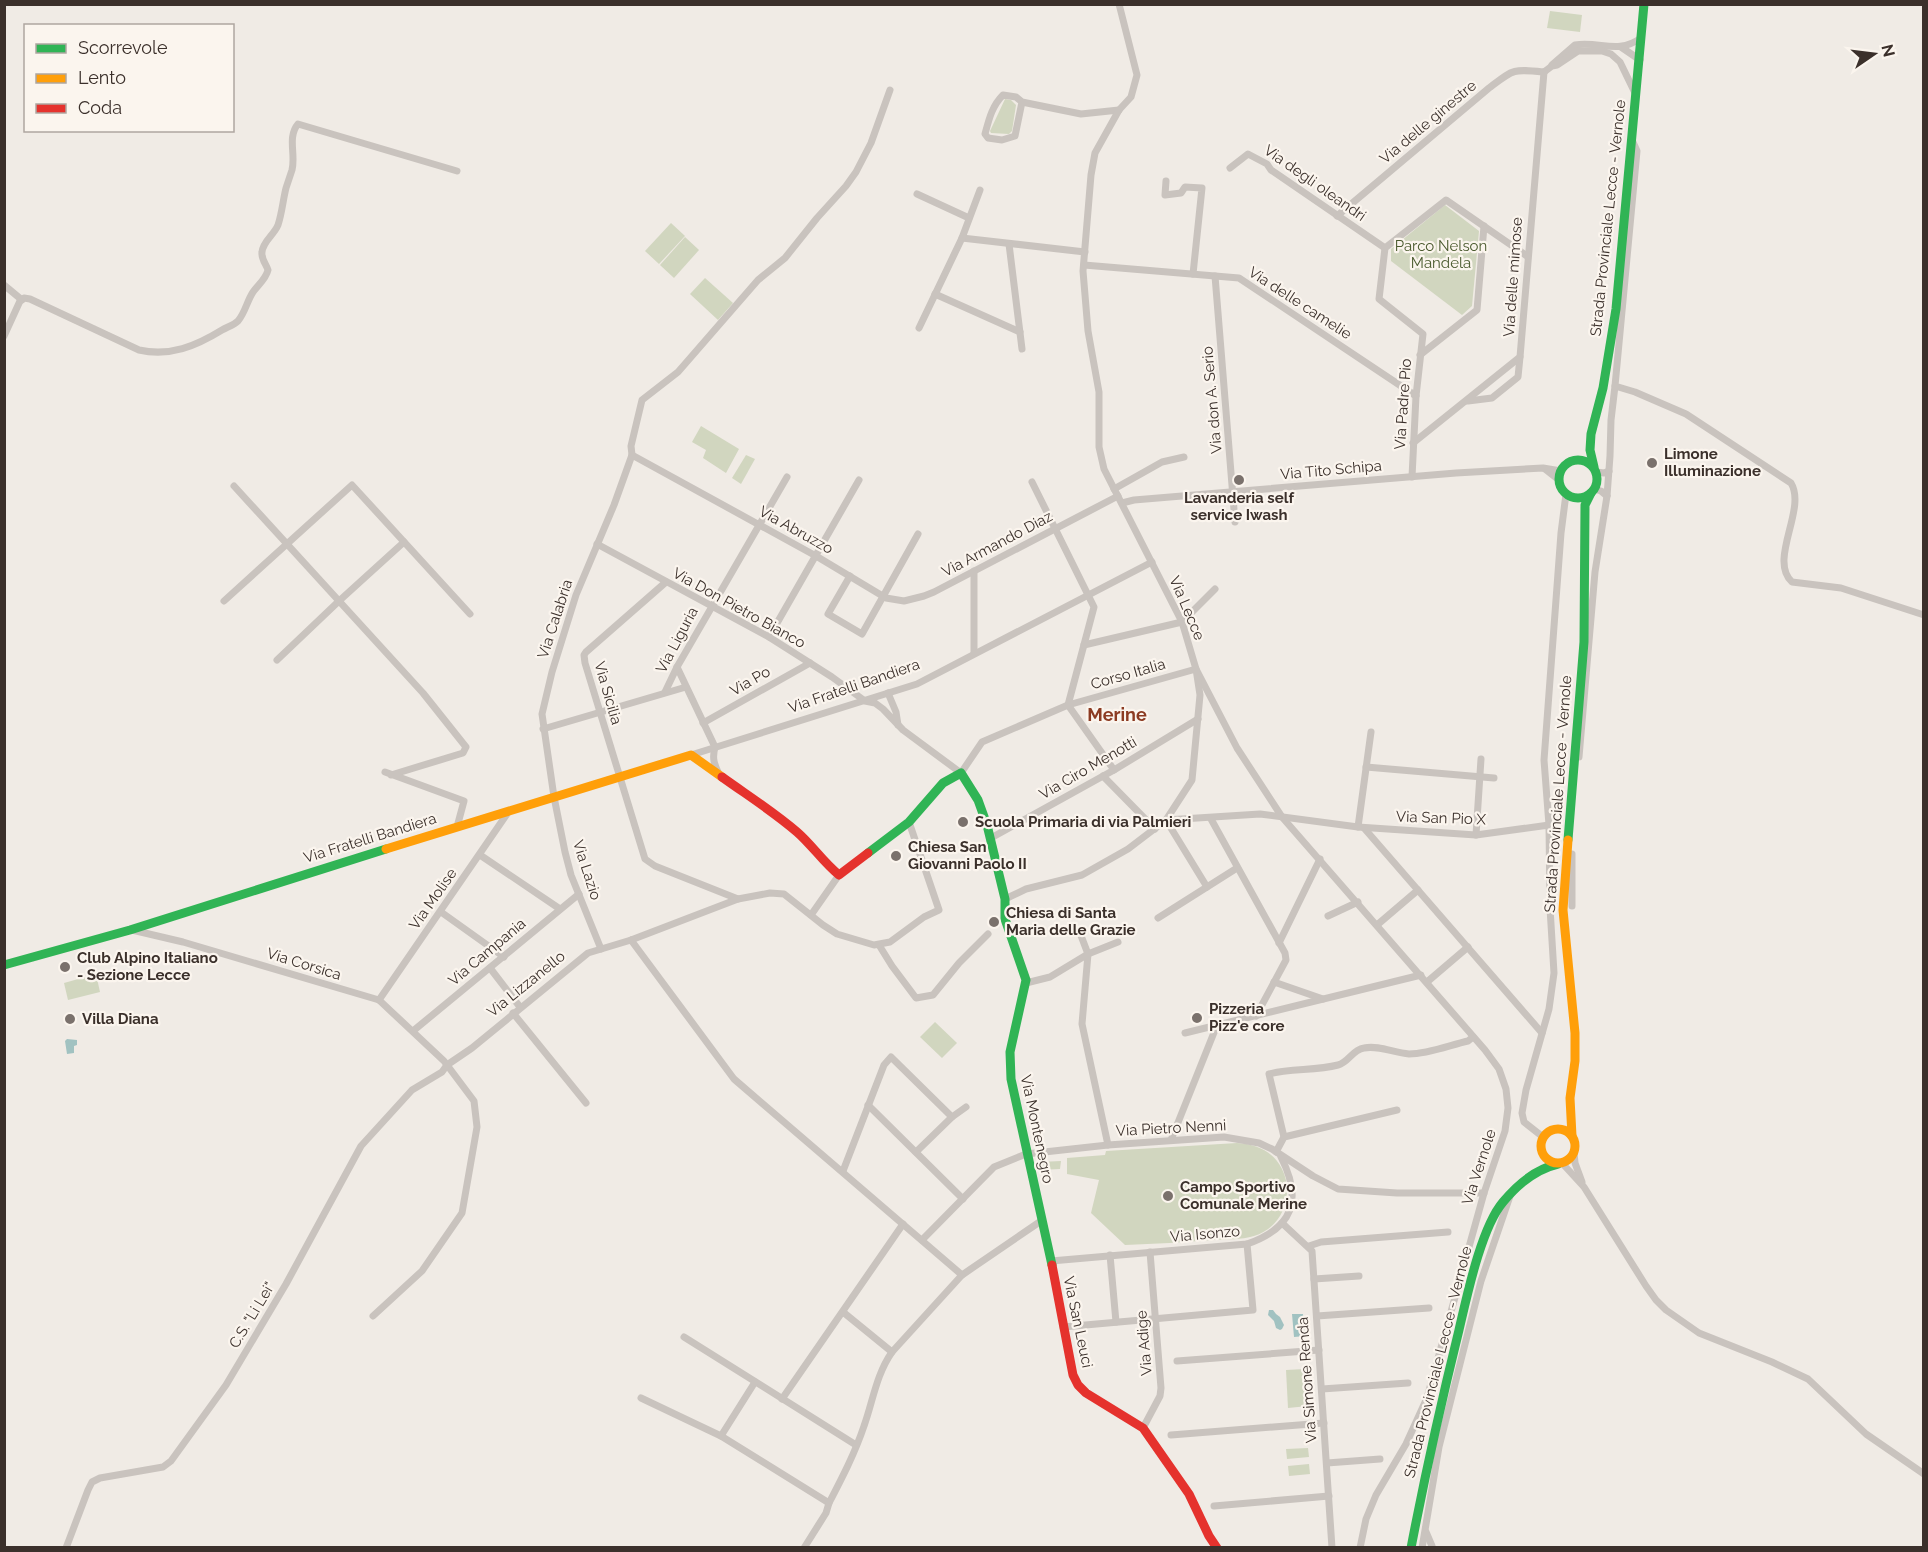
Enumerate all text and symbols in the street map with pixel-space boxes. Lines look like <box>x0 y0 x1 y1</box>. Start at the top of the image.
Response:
legend <box>24 24 234 132</box>
north arrow <box>1844 24 1904 84</box>
text: Scorrevole <box>78 37 168 58</box>
text: N <box>1877 42 1899 59</box>
text: Lento <box>78 67 126 88</box>
street label: Via delle ginestre <box>1376 76 1480 168</box>
text: Coda <box>78 97 122 118</box>
street label: Strada Provinciale Lecce - Vernole <box>1587 99 1629 337</box>
street label: Via degli oleandri <box>1260 141 1370 225</box>
street label: Via delle mimose <box>1500 216 1526 338</box>
park label: Parco Nelson Mandela <box>1395 237 1487 272</box>
street label: Via delle camelie <box>1245 263 1355 343</box>
street label: Via don A. Serio <box>1198 345 1226 455</box>
street label: Via Padre Pio <box>1391 358 1415 450</box>
place label: Limone Illuminazione <box>1664 445 1761 480</box>
marker: Limone Illuminazione <box>1645 456 1659 470</box>
street label: Via Tito Schipa <box>1279 457 1383 483</box>
marker: Lavanderia self service Iwash <box>1232 473 1246 487</box>
place label: Lavanderia self service Iwash <box>1184 489 1294 524</box>
street label: Via Abruzzo <box>756 502 836 558</box>
street label: Via Armando Diaz <box>939 507 1055 581</box>
street label: Via Don Pietro Bianco <box>669 564 809 652</box>
street label: Via Lecce <box>1165 573 1209 643</box>
street label: Via Calabria <box>534 577 576 661</box>
street label: Via Liguria <box>652 604 702 676</box>
street label: Via Fratelli Bandiera <box>786 655 922 717</box>
street label: Corso Italia <box>1089 655 1167 693</box>
street label: Via Sicilia <box>590 659 626 727</box>
street label: Via Po <box>727 662 773 700</box>
street label: Strada Provinciale Lecce - Vernole <box>1541 675 1575 913</box>
district label: Merine <box>1087 704 1147 725</box>
street label: Via Ciro Menotti <box>1036 733 1140 803</box>
street label: Via San Pio X <box>1396 807 1487 829</box>
street label: Via Fratelli Bandiera <box>302 809 438 867</box>
place label: Scuola Primaria di via Palmieri <box>975 813 1191 831</box>
marker: Scuola Primaria di via Palmieri <box>956 815 970 829</box>
street label: Via Lazio <box>569 838 605 902</box>
place label: Chiesa San Giovanni Paolo II <box>908 838 1027 873</box>
marker: Chiesa San Giovanni Paolo II <box>889 849 903 863</box>
street label: Via Molise <box>405 865 461 933</box>
place label: Chiesa di Santa Maria delle Grazie <box>1006 904 1136 939</box>
street label: Via Campania <box>445 914 529 990</box>
marker: Chiesa di Santa Maria delle Grazie <box>987 915 1001 929</box>
street label: Via Corsica <box>265 944 343 984</box>
street label: Via Lizzanello <box>483 947 569 1021</box>
place label: Club Alpino Italiano - Sezione Lecce <box>77 949 218 984</box>
marker: Club Alpino Italiano - Sezione Lecce <box>58 960 72 974</box>
place label: Pizzeria Pizz'e core <box>1209 1000 1285 1035</box>
place label: Villa Diana <box>82 1010 159 1028</box>
marker: Pizzeria Pizz'e core <box>1190 1011 1204 1025</box>
marker: Villa Diana <box>63 1012 77 1026</box>
street label: Via Montenegro <box>1017 1073 1057 1185</box>
street label: Via Pietro Nenni <box>1115 1116 1227 1140</box>
street label: Via Vernole <box>1458 1127 1500 1207</box>
place label: Campo Sportivo Comunale Merine <box>1180 1178 1307 1213</box>
marker: Campo Sportivo Comunale Merine <box>1161 1189 1175 1203</box>
street label: Via Isonzo <box>1169 1222 1241 1246</box>
street label: Strada Provinciale Lecce - Vernole <box>1400 1244 1476 1480</box>
street label: Via San Leuci <box>1060 1275 1096 1369</box>
street label: C.S. "Li Lei" <box>225 1279 279 1351</box>
street label: Via Adige <box>1132 1309 1156 1376</box>
street label: Via Simone Renda <box>1294 1316 1320 1444</box>

